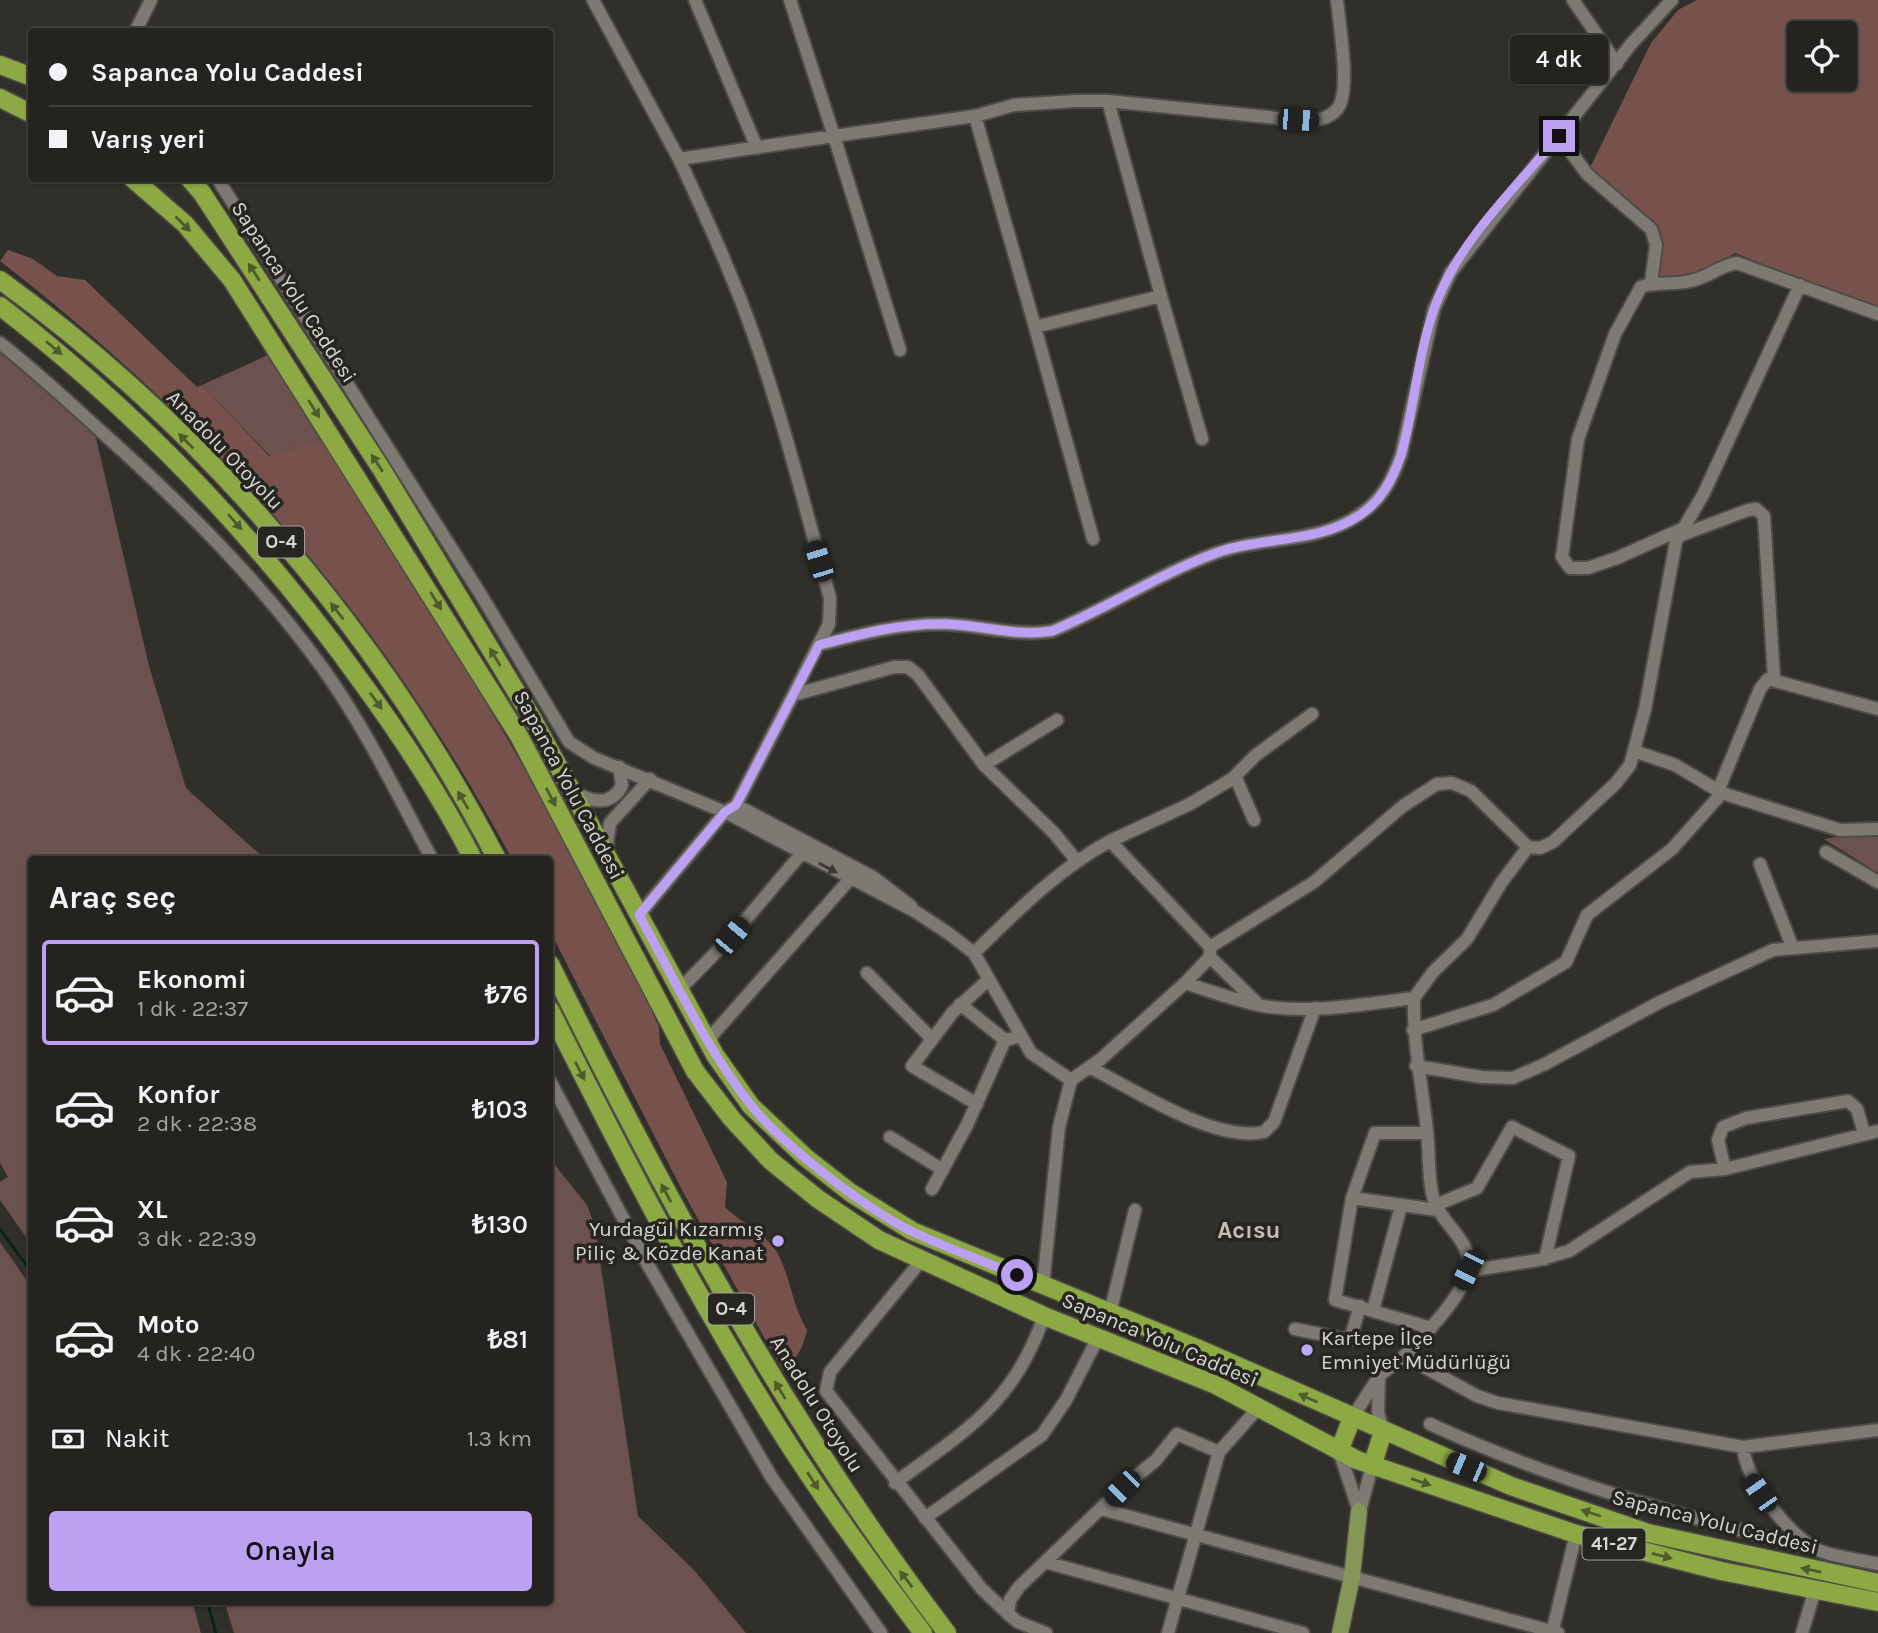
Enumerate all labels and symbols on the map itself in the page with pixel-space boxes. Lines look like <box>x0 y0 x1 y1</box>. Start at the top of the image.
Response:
callout: 4 dk <box>1510 34 1608 83</box>
car <box>1277 108 1320 132</box>
route end <box>1543 120 1575 152</box>
street label: Sapanca Yolu Caddesi <box>227 197 361 387</box>
one-way arrow <box>175 215 192 232</box>
one-way arrow <box>247 263 261 281</box>
one-way arrow <box>45 340 62 355</box>
street label: Anadolu Otoyolu <box>162 385 288 515</box>
one-way arrow <box>308 399 321 419</box>
one-way arrow <box>178 433 194 450</box>
one-way arrow <box>371 453 384 473</box>
one-way arrow <box>227 514 242 531</box>
road number: O-4 <box>258 526 304 558</box>
car <box>803 538 836 584</box>
one-way arrow <box>430 591 443 611</box>
one-way arrow <box>330 602 345 620</box>
one-way arrow <box>489 648 502 667</box>
street label: Sapanca Yolu Caddesi <box>509 686 629 884</box>
one-way arrow <box>368 692 382 710</box>
one-way arrow <box>545 787 557 807</box>
one-way arrow <box>457 790 469 809</box>
one-way arrow <box>818 862 838 873</box>
car <box>711 913 754 959</box>
one-way arrow <box>575 1061 586 1081</box>
one-way arrow <box>661 1182 673 1202</box>
district label: Acısu <box>1217 1216 1281 1244</box>
place label: Yurdagül Kızarmış Piliç & Közde Kanat <box>575 1217 764 1265</box>
marker: Yurdagül Kızarmış Piliç & Közde Kanat <box>770 1233 786 1249</box>
car <box>1450 1247 1487 1293</box>
route start <box>1001 1259 1033 1291</box>
street label: Sapanca Yolu Caddesi <box>1058 1288 1262 1392</box>
road number: O-4 <box>708 1294 754 1324</box>
place label: Kartepe İlçe Emniyet Müdürlüğü <box>1321 1326 1511 1374</box>
street label: Anadolu Otoyolu <box>765 1331 869 1477</box>
marker: Kartepe İlçe Emniyet Müdürlüğü <box>1299 1342 1315 1358</box>
one-way arrow <box>773 1380 786 1399</box>
one-way arrow <box>1298 1392 1319 1403</box>
car <box>1443 1449 1490 1485</box>
car <box>1100 1466 1145 1510</box>
car <box>1740 1470 1781 1516</box>
one-way arrow <box>807 1472 820 1491</box>
one-way arrow <box>1411 1477 1432 1488</box>
street label: Sapanca Yolu Caddesi <box>1610 1485 1820 1559</box>
one-way arrow <box>1580 1508 1601 1518</box>
road number: 41-27 <box>1582 1528 1646 1560</box>
one-way arrow <box>1651 1551 1673 1562</box>
one-way arrow <box>1800 1564 1822 1575</box>
one-way arrow <box>899 1570 913 1588</box>

